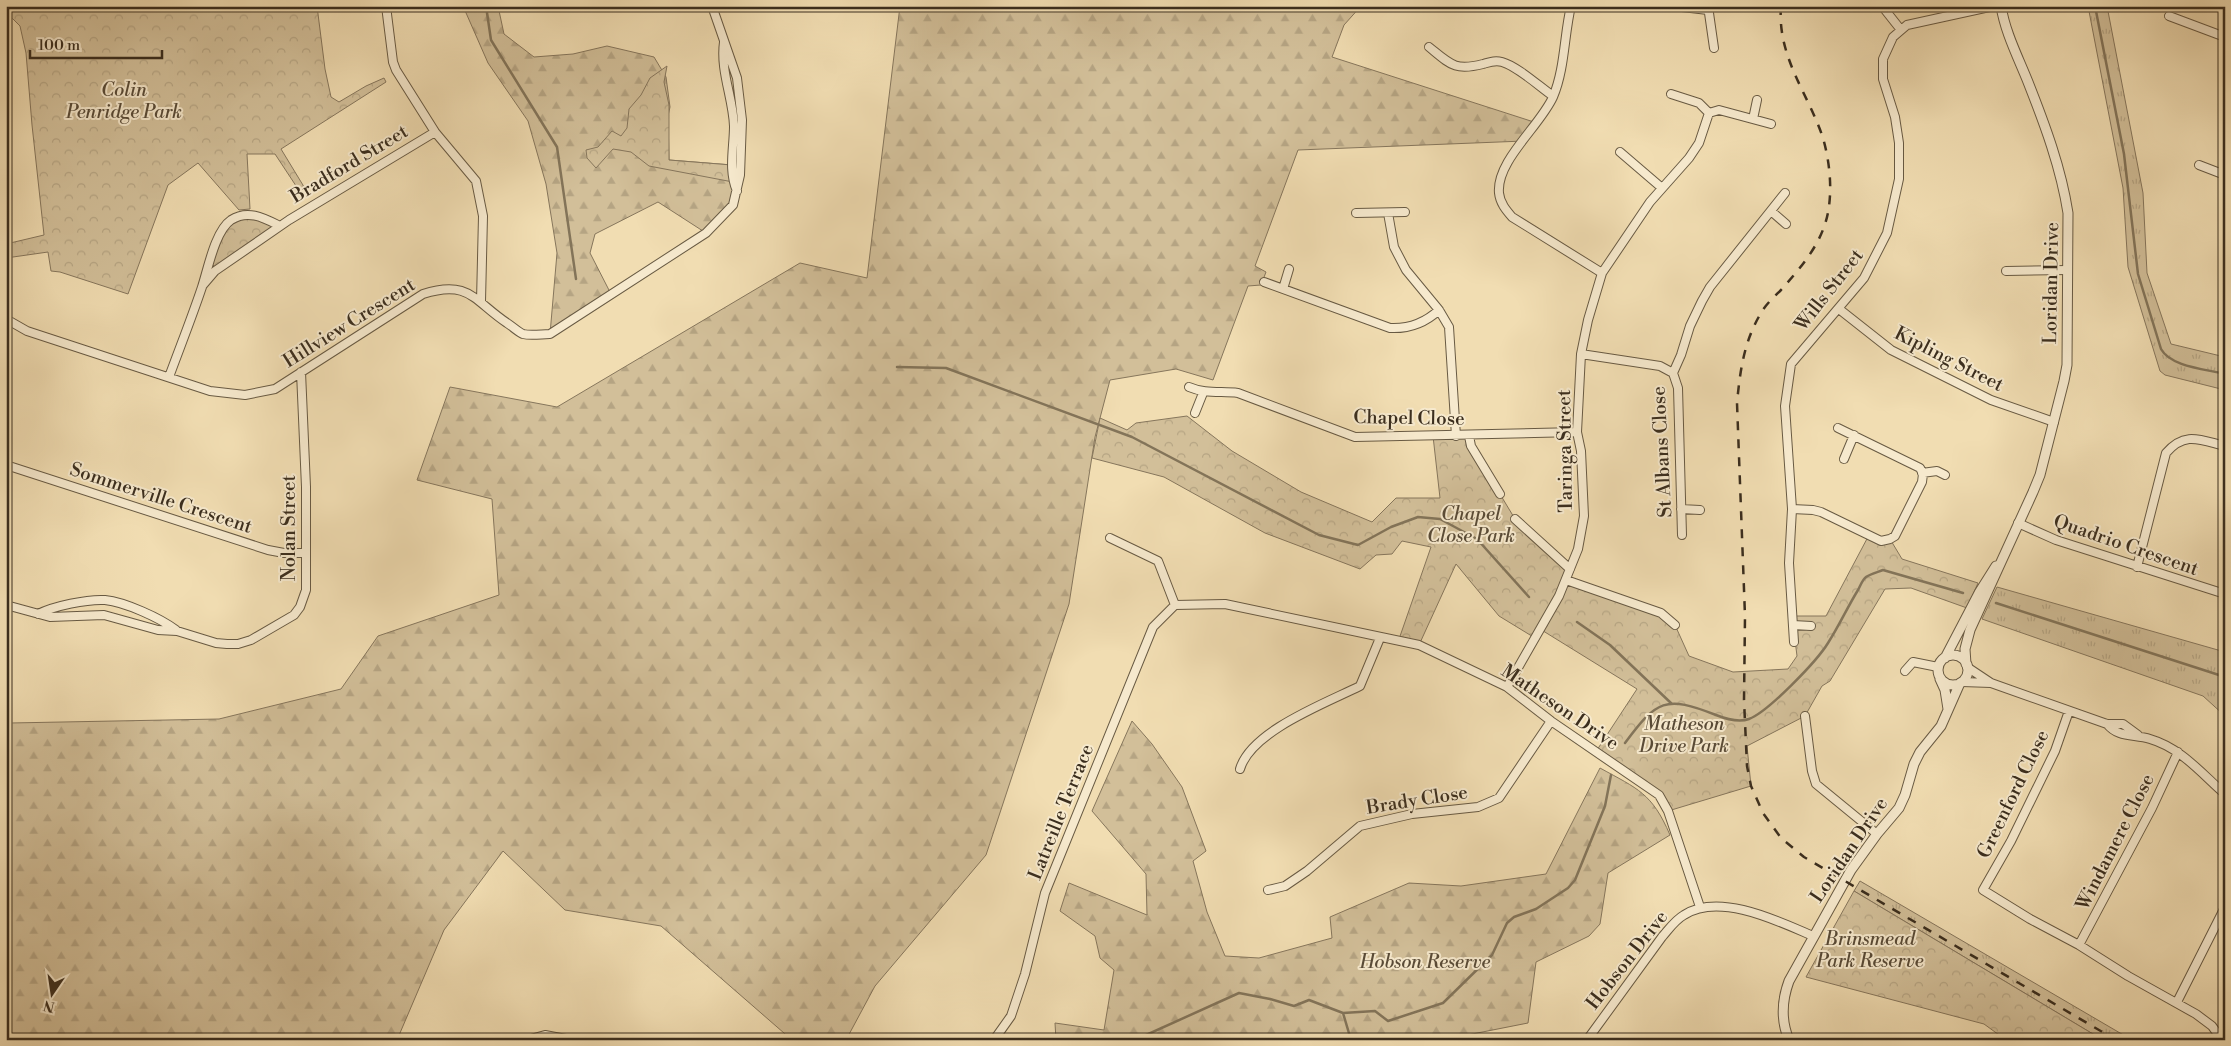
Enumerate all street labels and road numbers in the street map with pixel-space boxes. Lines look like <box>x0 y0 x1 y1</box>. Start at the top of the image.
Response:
street label: Bradford Street <box>285 119 413 209</box>
street label: Loridan Drive <box>2038 222 2064 344</box>
street label: Wills Street <box>1789 244 1869 337</box>
street label: Hillview Crescent <box>278 273 420 373</box>
street label: Kipling Street <box>1890 321 2008 397</box>
street label: St Albans Close <box>1647 386 1677 518</box>
street label: Taringa Street <box>1552 389 1578 513</box>
street label: Chapel Close <box>1353 405 1465 431</box>
street label: Sommerville Crescent <box>67 457 255 539</box>
street label: Nolan Street <box>277 474 301 581</box>
street label: Quadrio Crescent <box>2050 509 2202 581</box>
street label: Matheson Drive <box>1497 659 1623 755</box>
street label: Greenford Close <box>1972 726 2054 862</box>
street label: Latreille Terrace <box>1023 741 1099 883</box>
street label: Windamere Close <box>2070 770 2160 915</box>
street label: Brady Close <box>1363 780 1470 820</box>
street label: Loridan Drive <box>1805 793 1893 907</box>
street label: Hobson Drive <box>1581 906 1673 1014</box>

